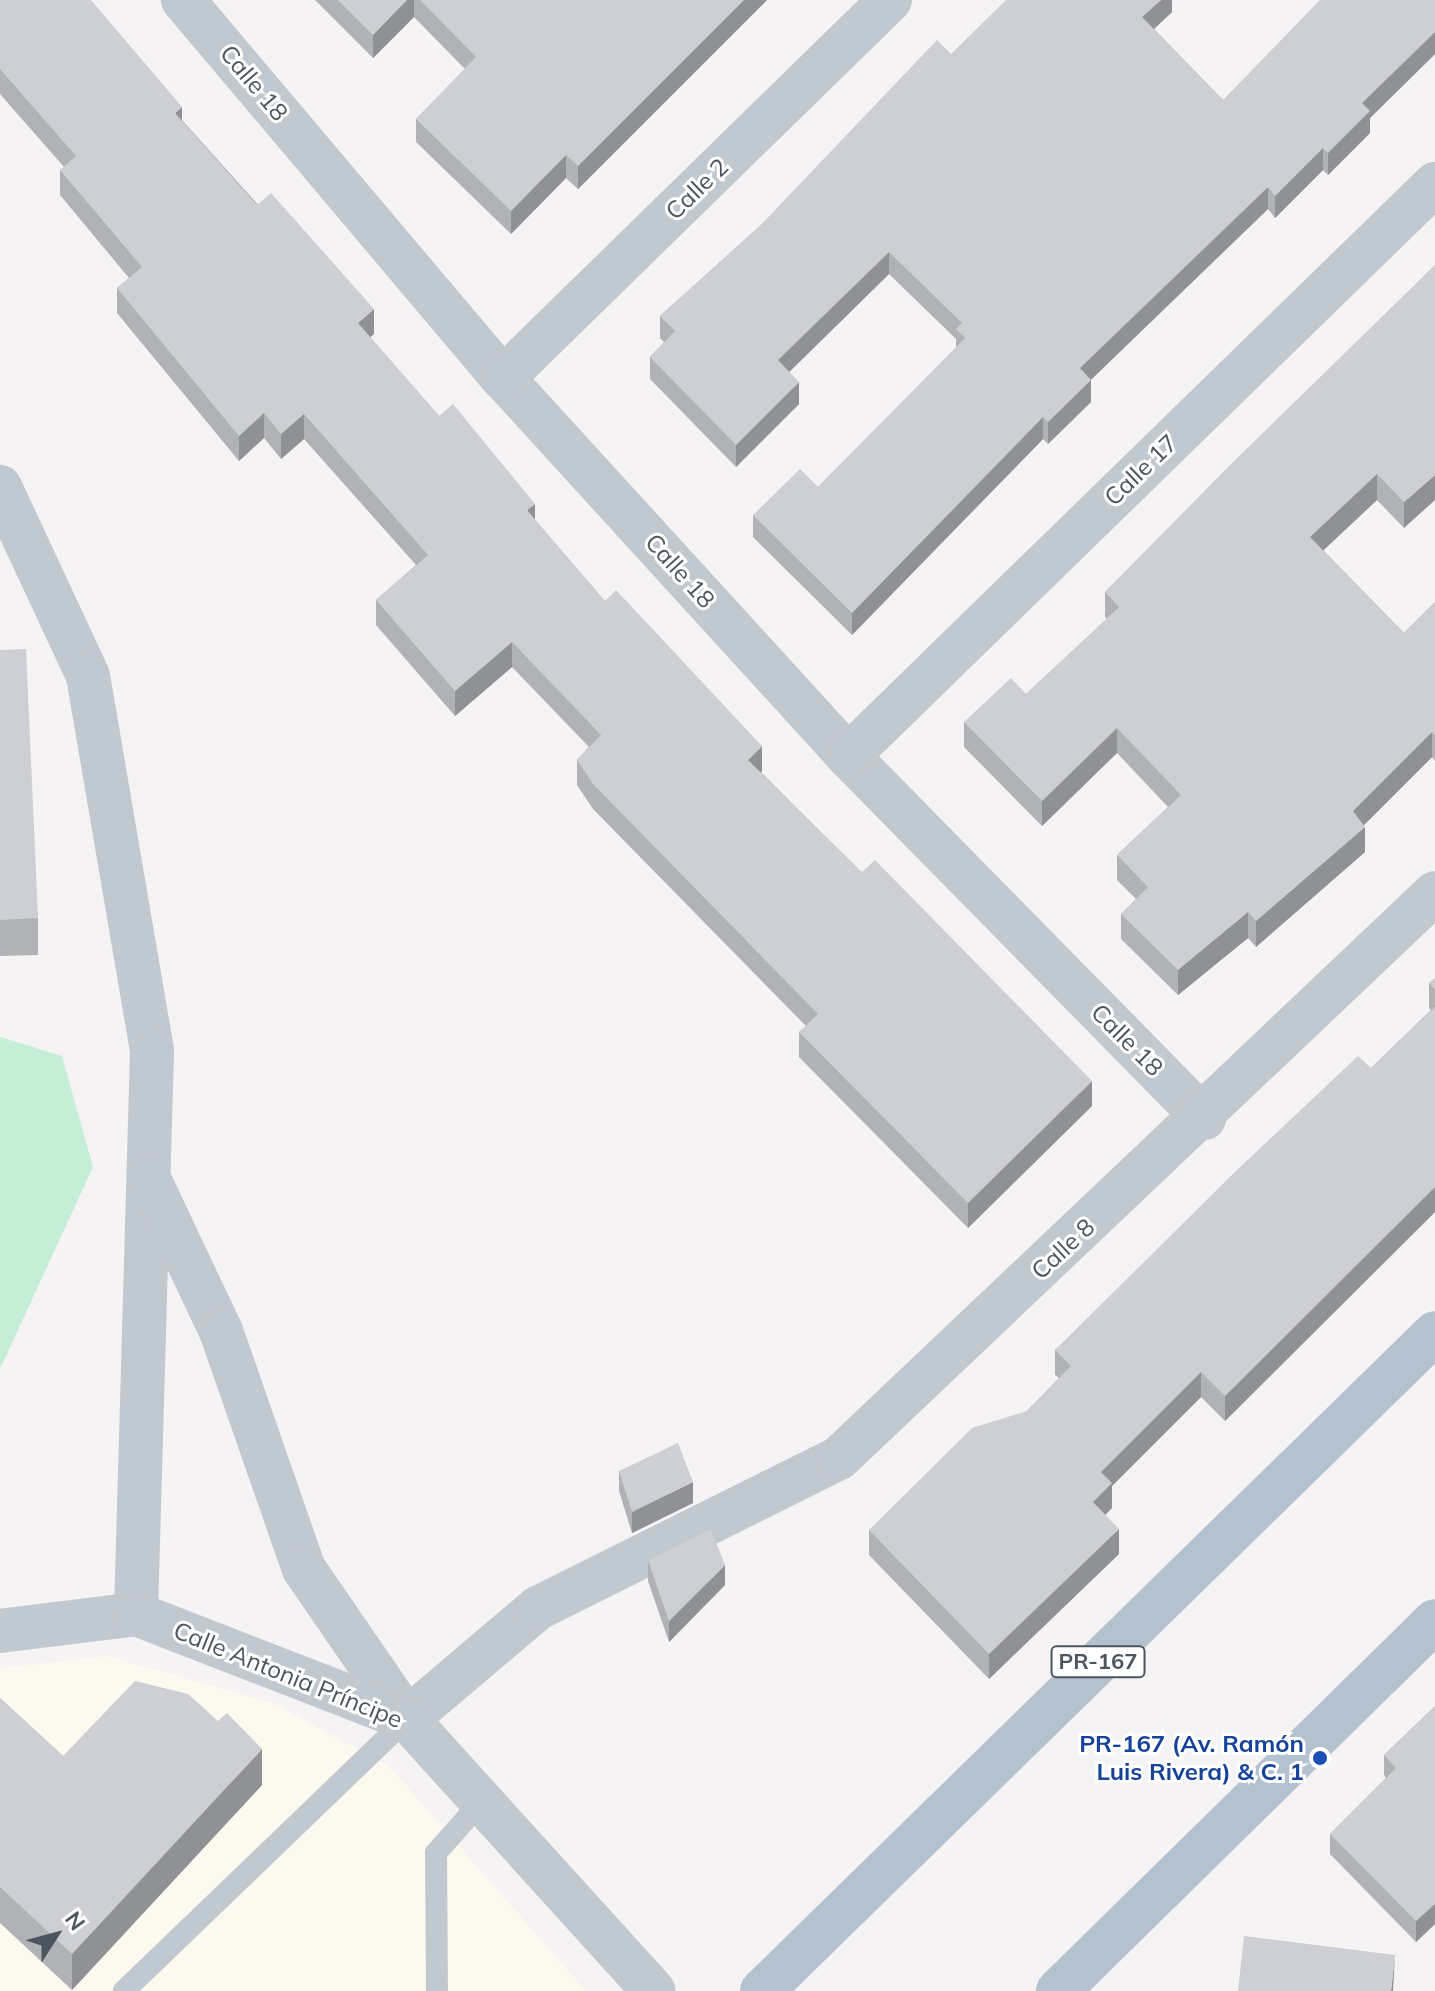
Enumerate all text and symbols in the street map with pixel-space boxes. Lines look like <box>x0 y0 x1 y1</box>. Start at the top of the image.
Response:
street label: Calle 18 <box>214 39 294 127</box>
street label: Calle 2 <box>660 152 734 226</box>
street label: Calle 17 <box>1099 428 1183 512</box>
street label: Calle 18 <box>639 528 721 614</box>
street label: Calle 18 <box>1085 998 1169 1082</box>
street label: Calle 8 <box>1026 1213 1100 1285</box>
street label: Calle Antonia Príncipe <box>169 1616 407 1734</box>
road number: PR-167 <box>1050 1644 1146 1680</box>
place label: PR-167 (Av. Ramón Luis Rivera) & C. 1 <box>1079 1730 1304 1786</box>
marker: PR-167 (Av. Ramón Luis Rivera) & C. 1 <box>1311 1749 1329 1767</box>
north arrow <box>16 1895 96 1975</box>
text: N <box>59 1906 92 1936</box>

